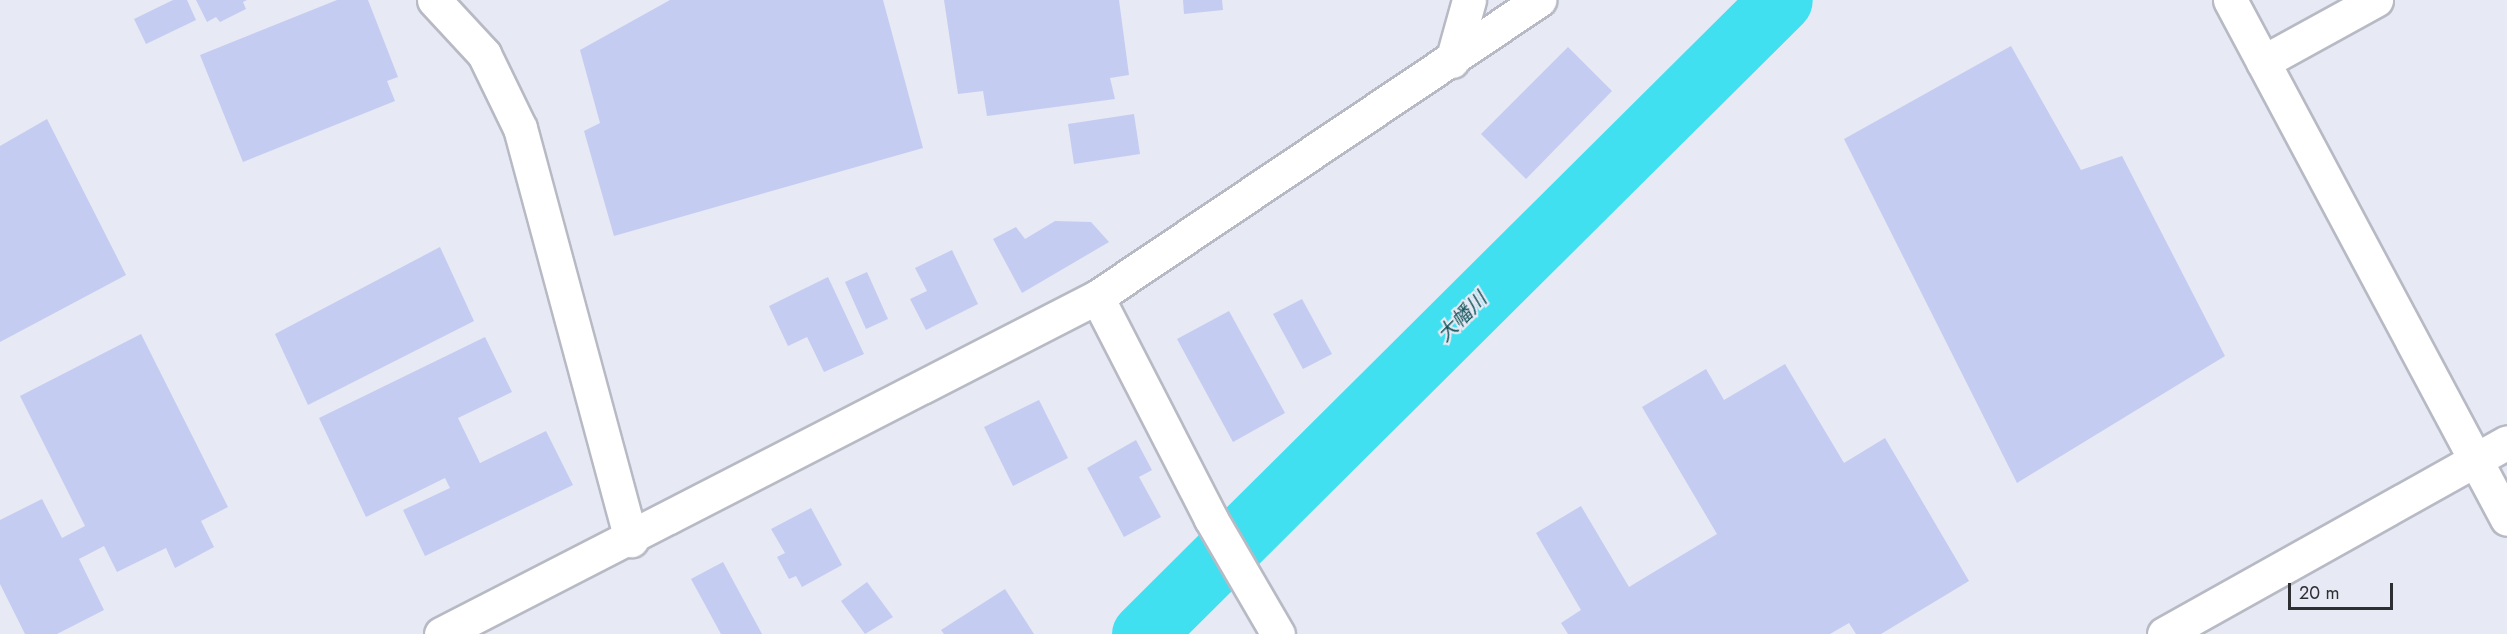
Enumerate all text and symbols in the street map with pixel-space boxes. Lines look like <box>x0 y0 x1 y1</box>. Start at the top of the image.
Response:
water label: 大幡川 <box>1432 287 1492 347</box>
scale bar <box>2291 571 2396 609</box>
text: 20 m <box>2299 580 2339 606</box>

